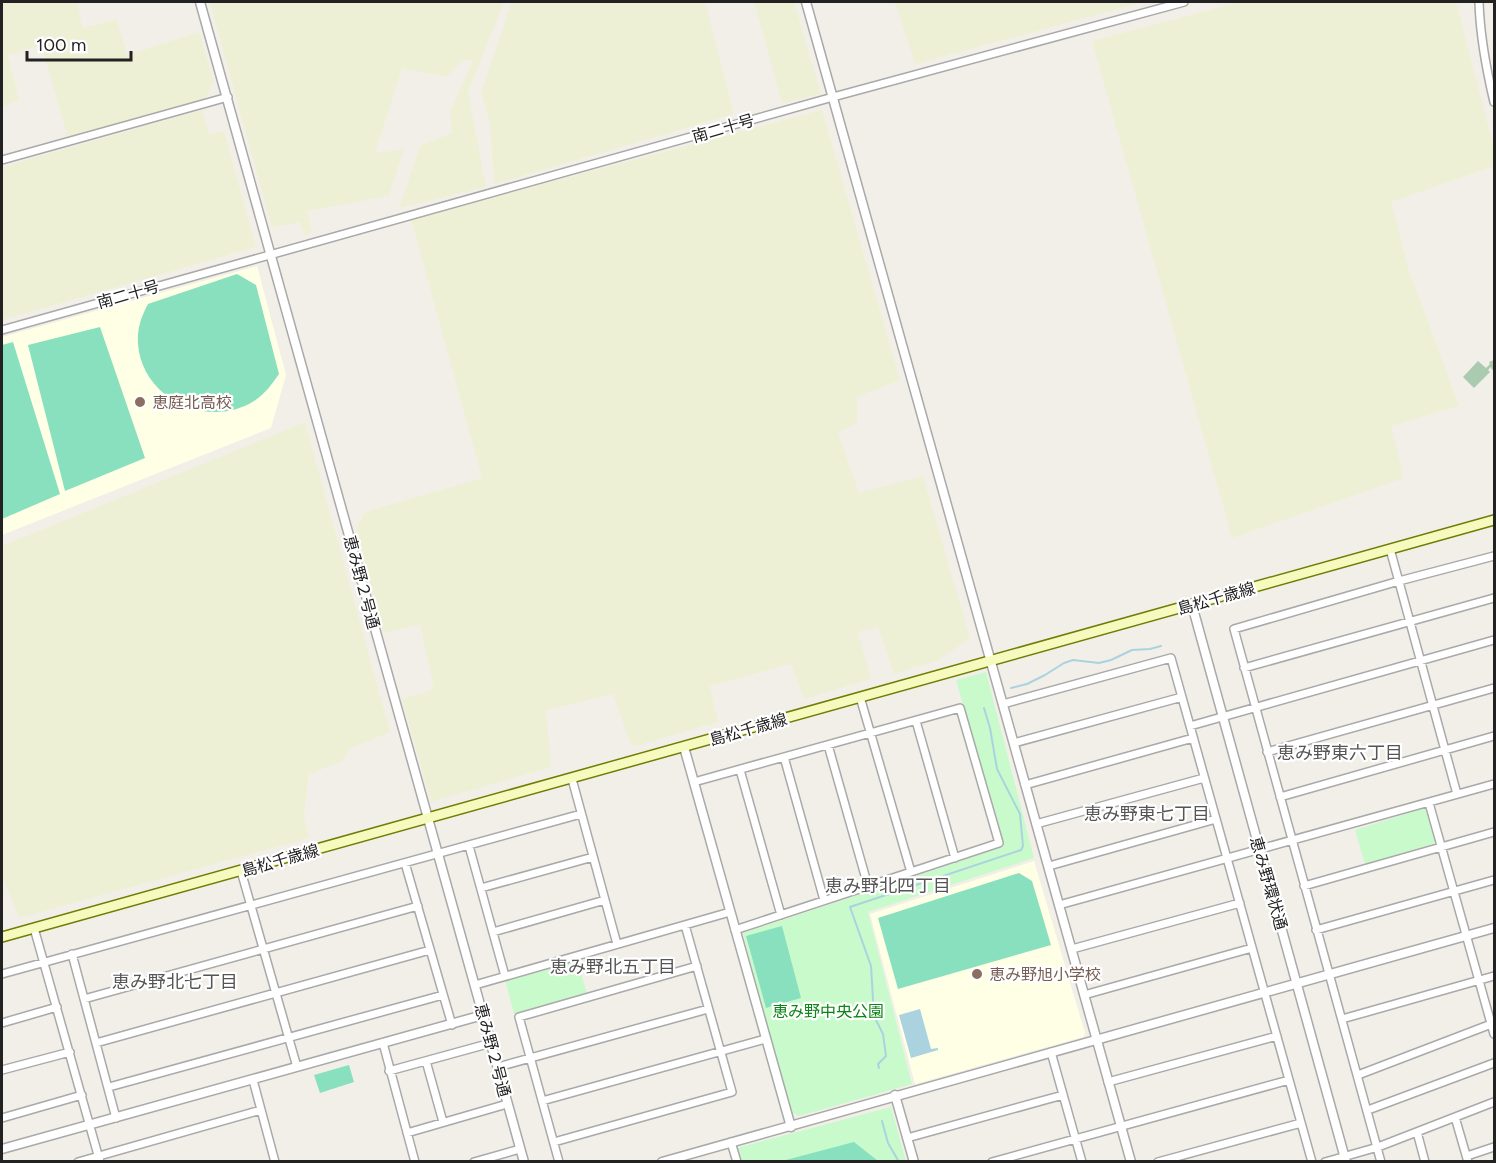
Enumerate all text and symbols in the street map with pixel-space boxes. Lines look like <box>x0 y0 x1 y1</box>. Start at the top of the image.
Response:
scale bar <box>27 24 130 62</box>
text: 100 m <box>36 34 86 56</box>
street label: 南二十号 <box>690 111 757 146</box>
street label: 南二十号 <box>95 277 162 312</box>
place label: 恵庭北高校 <box>152 393 232 412</box>
marker: 恵庭北高校 <box>133 395 147 409</box>
street label: 恵み野２号通 <box>340 533 383 631</box>
street label: 島松千歳線 <box>1175 578 1257 619</box>
street label: 島松千歳線 <box>707 709 789 750</box>
district label: 恵み野東六丁目 <box>1277 742 1403 764</box>
district label: 恵み野東七丁目 <box>1084 803 1210 825</box>
street label: 恵み野環状通 <box>1246 834 1291 932</box>
street label: 島松千歳線 <box>239 840 321 881</box>
district label: 恵み野北四丁目 <box>825 875 951 897</box>
district label: 恵み野北五丁目 <box>550 956 676 978</box>
place label: 恵み野旭小学校 <box>989 965 1101 984</box>
marker: 恵み野旭小学校 <box>970 967 984 981</box>
district label: 恵み野北七丁目 <box>112 971 238 993</box>
street label: 恵み野２号通 <box>471 1001 514 1099</box>
park label: 恵み野中央公園 <box>772 1002 884 1021</box>

